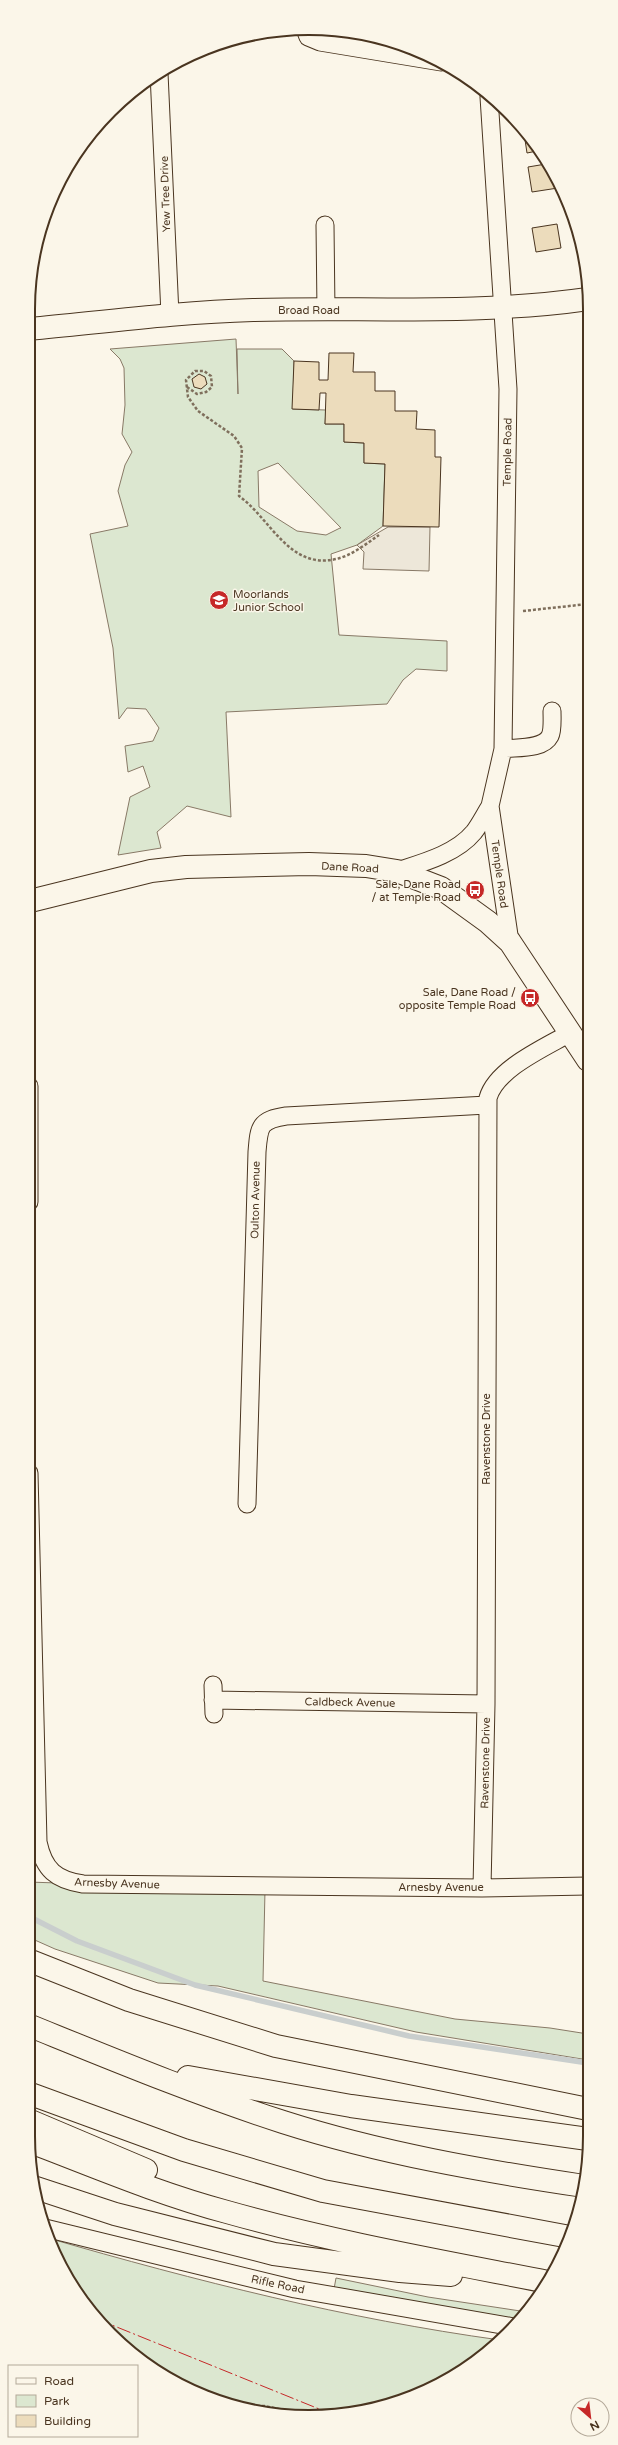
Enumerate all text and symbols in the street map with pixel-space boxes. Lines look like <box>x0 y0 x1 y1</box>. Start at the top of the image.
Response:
street label: Yew Tree Drive <box>158 156 173 232</box>
street label: Broad Road <box>278 304 340 317</box>
street label: Temple Road <box>500 417 515 486</box>
place label: Moorlands Junior School <box>233 588 303 614</box>
school or university icon: Moorlands Junior School <box>208 589 230 611</box>
street label: Temple Road <box>488 839 511 909</box>
street label: Dane Road <box>321 859 379 876</box>
place label: Sale, Dane Road / at Temple Road <box>371 878 461 904</box>
bus stop icon: Sale, Dane Road / at Temple Road <box>464 879 486 901</box>
place label: Sale, Dane Road / opposite Temple Road <box>399 986 516 1012</box>
bus stop icon: Sale, Dane Road / opposite Temple Road <box>519 987 541 1009</box>
street label: Oulton Avenue <box>248 1161 263 1239</box>
street label: Ravenstone Drive <box>480 1393 493 1485</box>
street label: Caldbeck Avenue <box>305 1695 395 1710</box>
street label: Ravenstone Drive <box>478 1717 493 1809</box>
street label: Arnesby Avenue <box>74 1876 160 1891</box>
street label: Arnesby Avenue <box>398 1881 484 1894</box>
street label: Rifle Road <box>250 2272 306 2297</box>
legend <box>8 2365 138 2437</box>
text: Road <box>44 2374 74 2388</box>
text: Park <box>44 2394 70 2408</box>
north arrow <box>570 2397 610 2437</box>
text: Building <box>44 2414 91 2428</box>
text: N <box>588 2418 601 2433</box>

